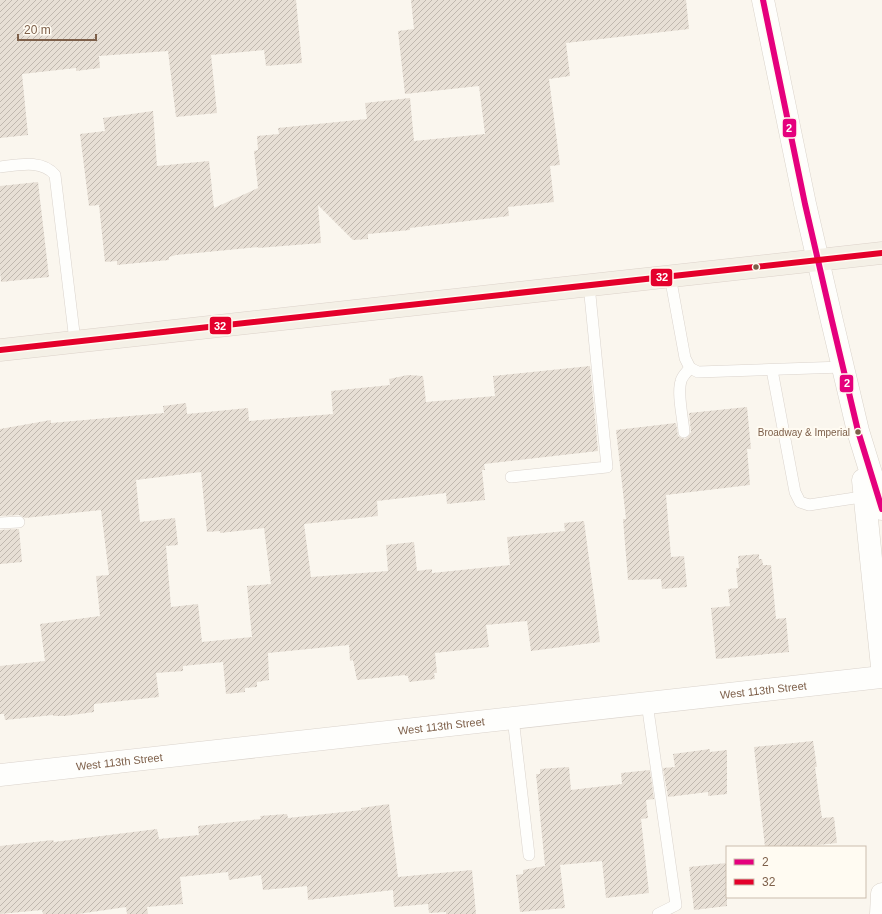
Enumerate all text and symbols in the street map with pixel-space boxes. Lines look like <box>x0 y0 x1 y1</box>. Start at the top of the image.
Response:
scale bar <box>18 16 96 42</box>
text: 20 m <box>24 23 51 37</box>
line badge: 2 <box>782 118 797 138</box>
text: 2 <box>786 122 792 134</box>
unlabelled marker <box>751 262 761 272</box>
line badge: 32 <box>650 268 673 287</box>
text: 32 <box>656 271 668 283</box>
line badge: 32 <box>209 316 232 335</box>
text: 32 <box>214 320 226 332</box>
line badge: 2 <box>839 374 854 393</box>
text: 2 <box>844 377 850 389</box>
place label: Broadway & Imperial <box>758 427 850 438</box>
marker: Broadway & Imperial <box>853 427 863 437</box>
street label: West 113th Street <box>719 679 807 701</box>
street label: West 113th Street <box>397 715 485 737</box>
street label: West 113th Street <box>75 751 163 773</box>
legend <box>726 846 866 898</box>
text: 2 <box>762 855 769 869</box>
text: 32 <box>762 875 776 889</box>

